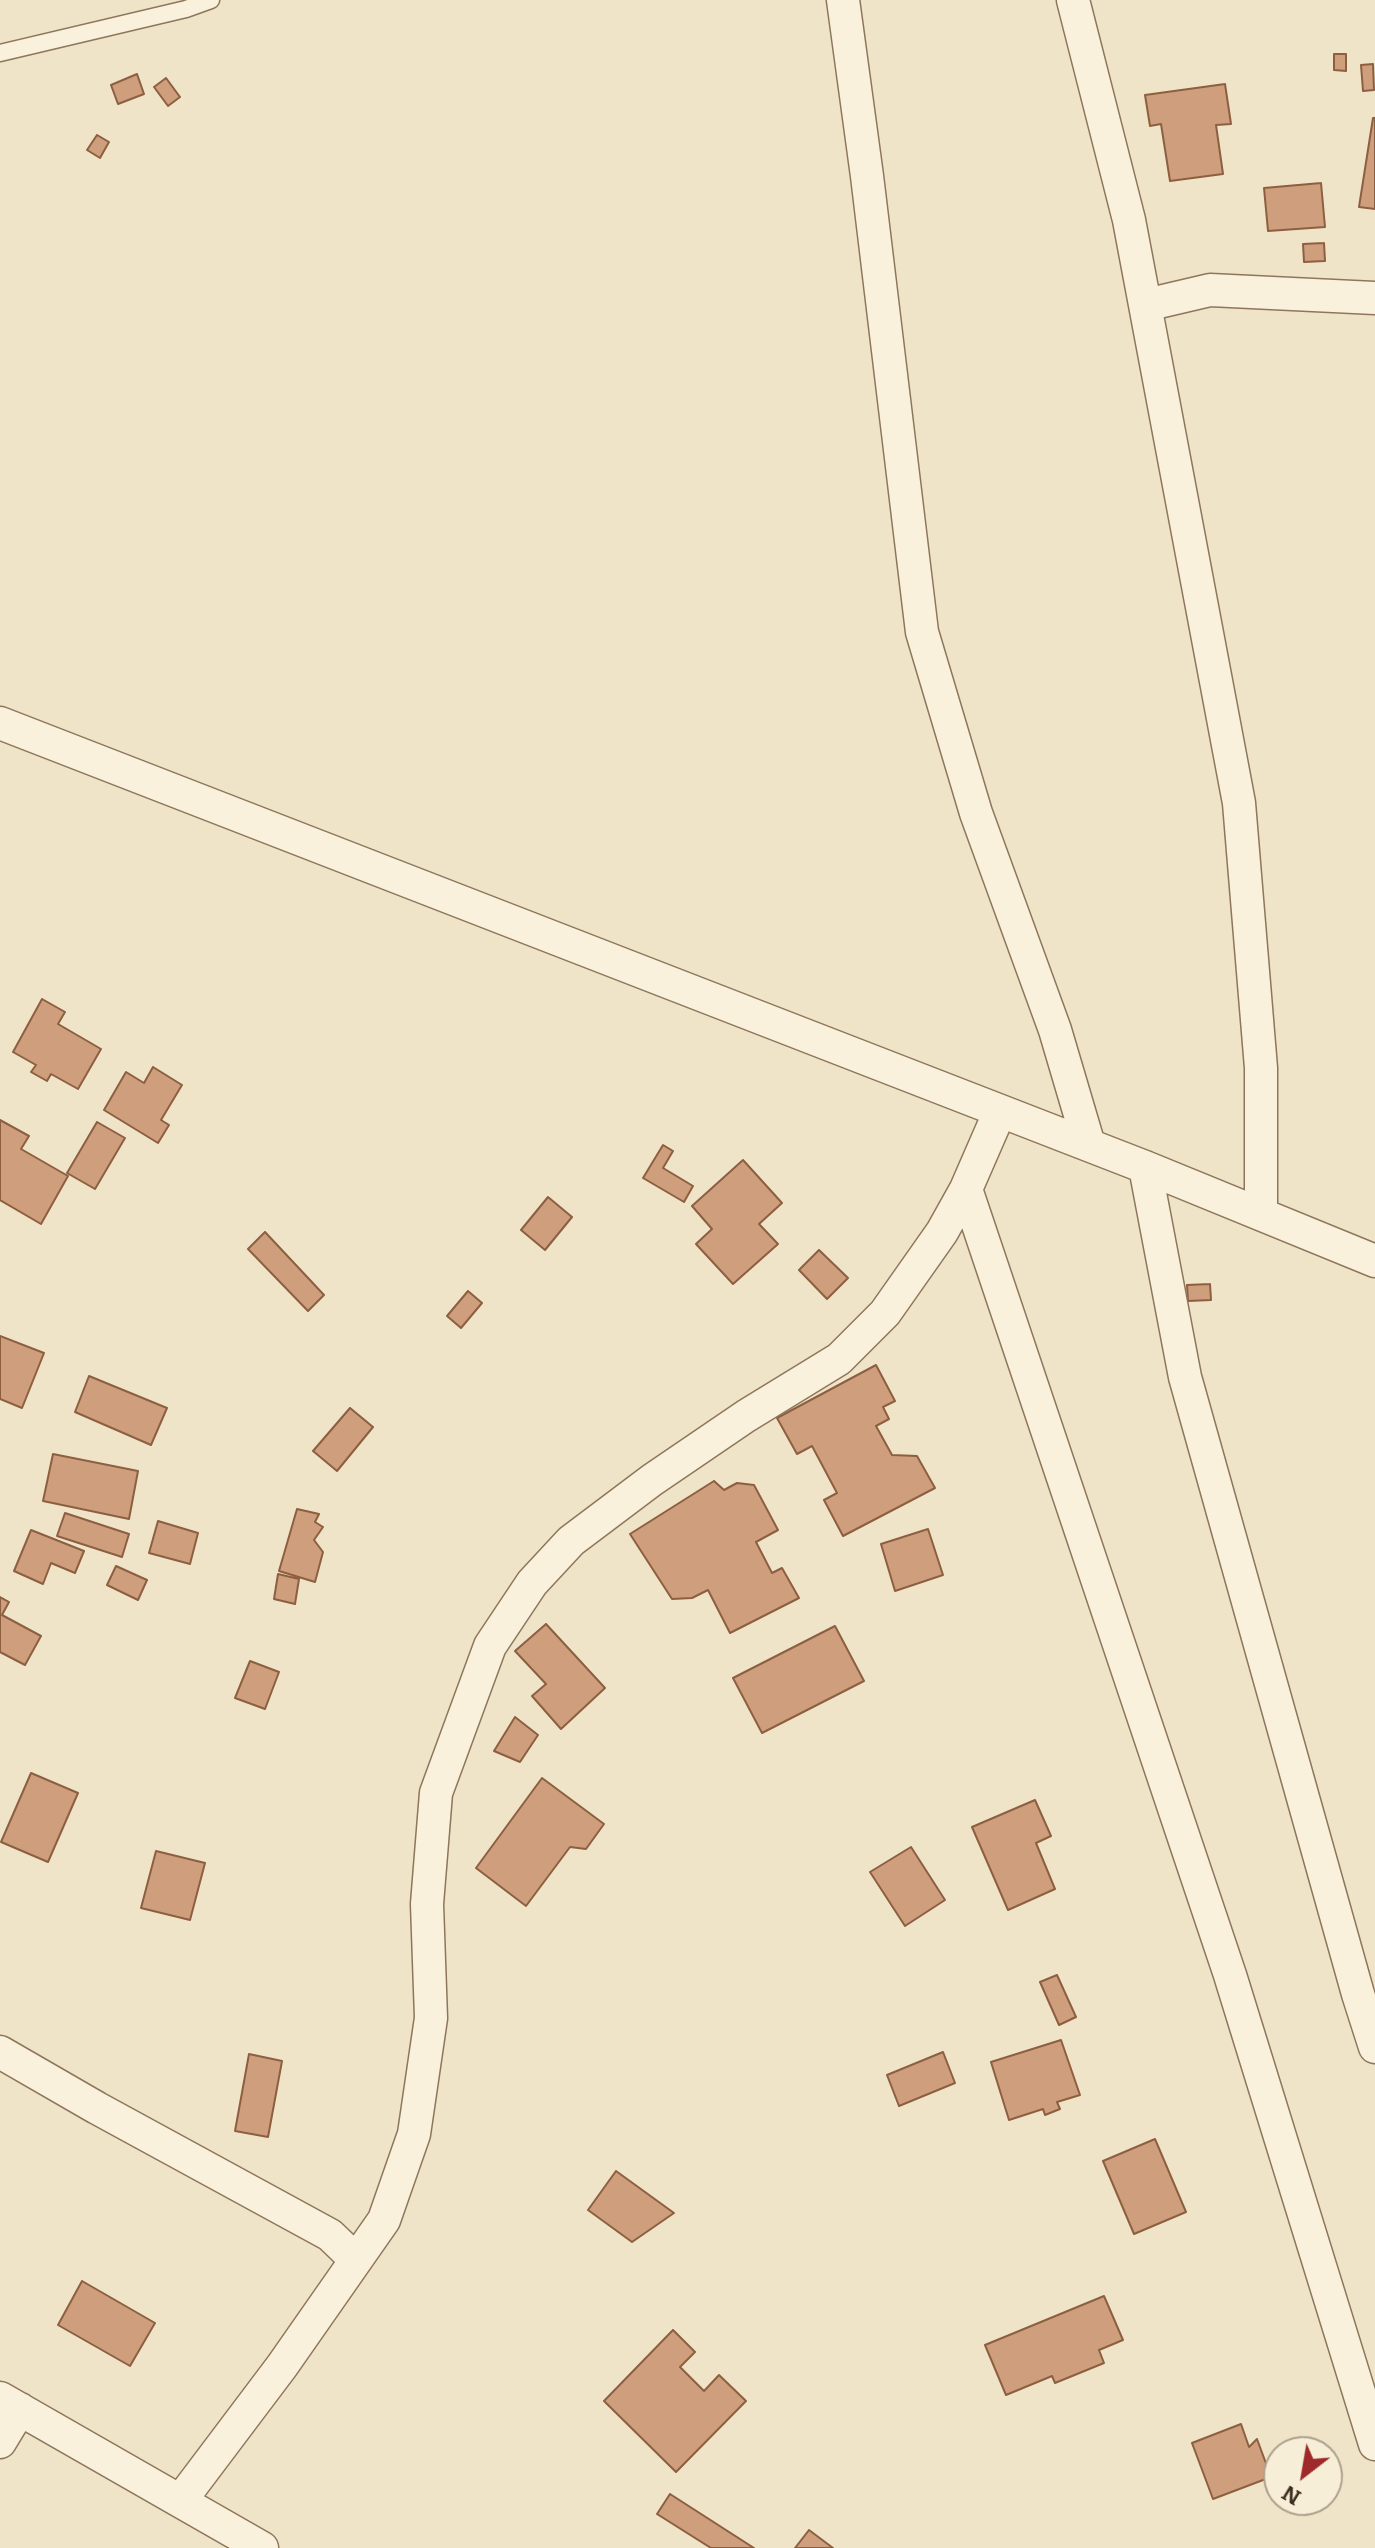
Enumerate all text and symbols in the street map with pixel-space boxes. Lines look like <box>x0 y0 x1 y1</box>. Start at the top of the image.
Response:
north arrow <box>1263 2436 1343 2516</box>
text: N <box>1277 2479 1306 2511</box>

